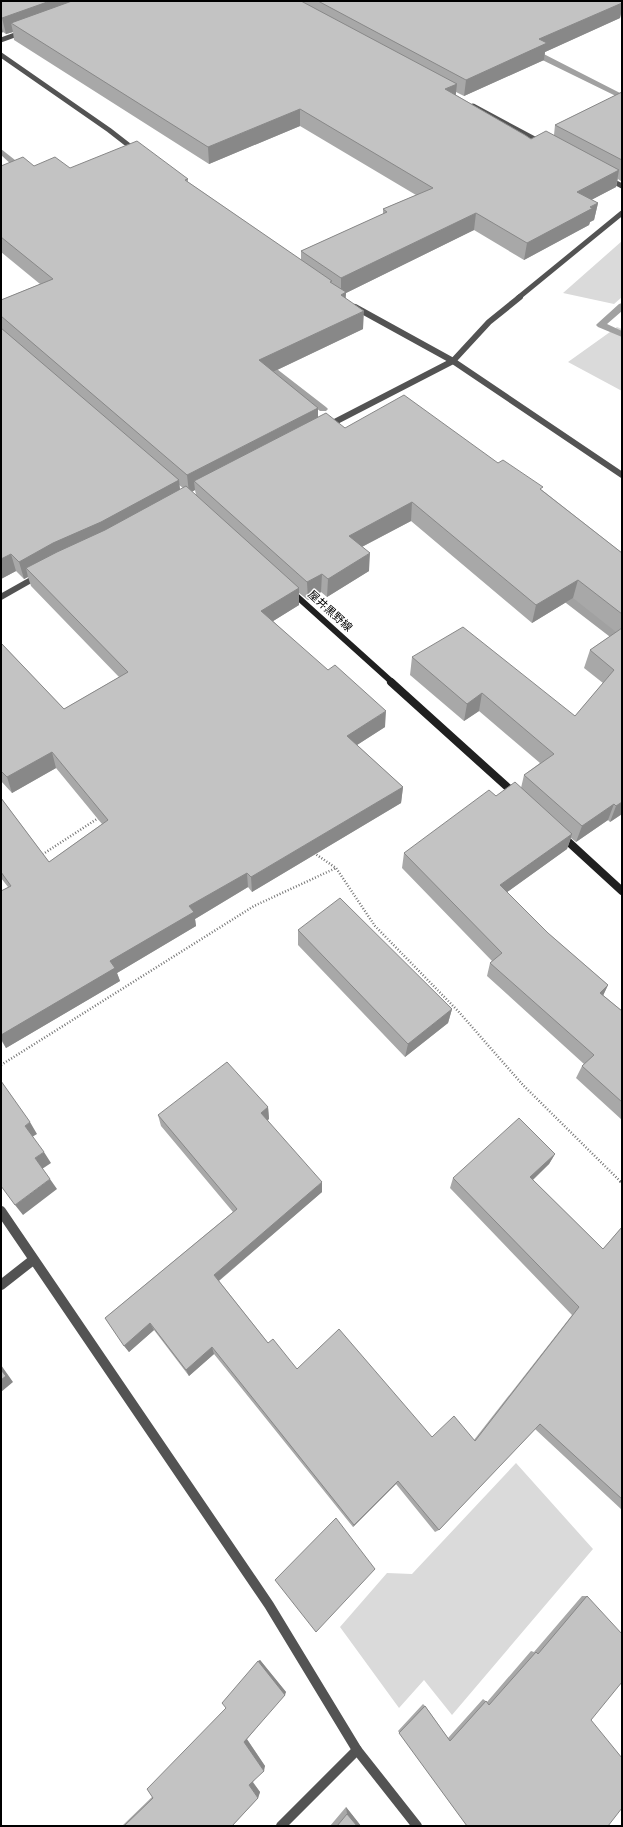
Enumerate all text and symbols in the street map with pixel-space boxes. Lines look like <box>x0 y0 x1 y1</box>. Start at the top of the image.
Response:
street label: 屋井黒野線 <box>305 588 355 634</box>

